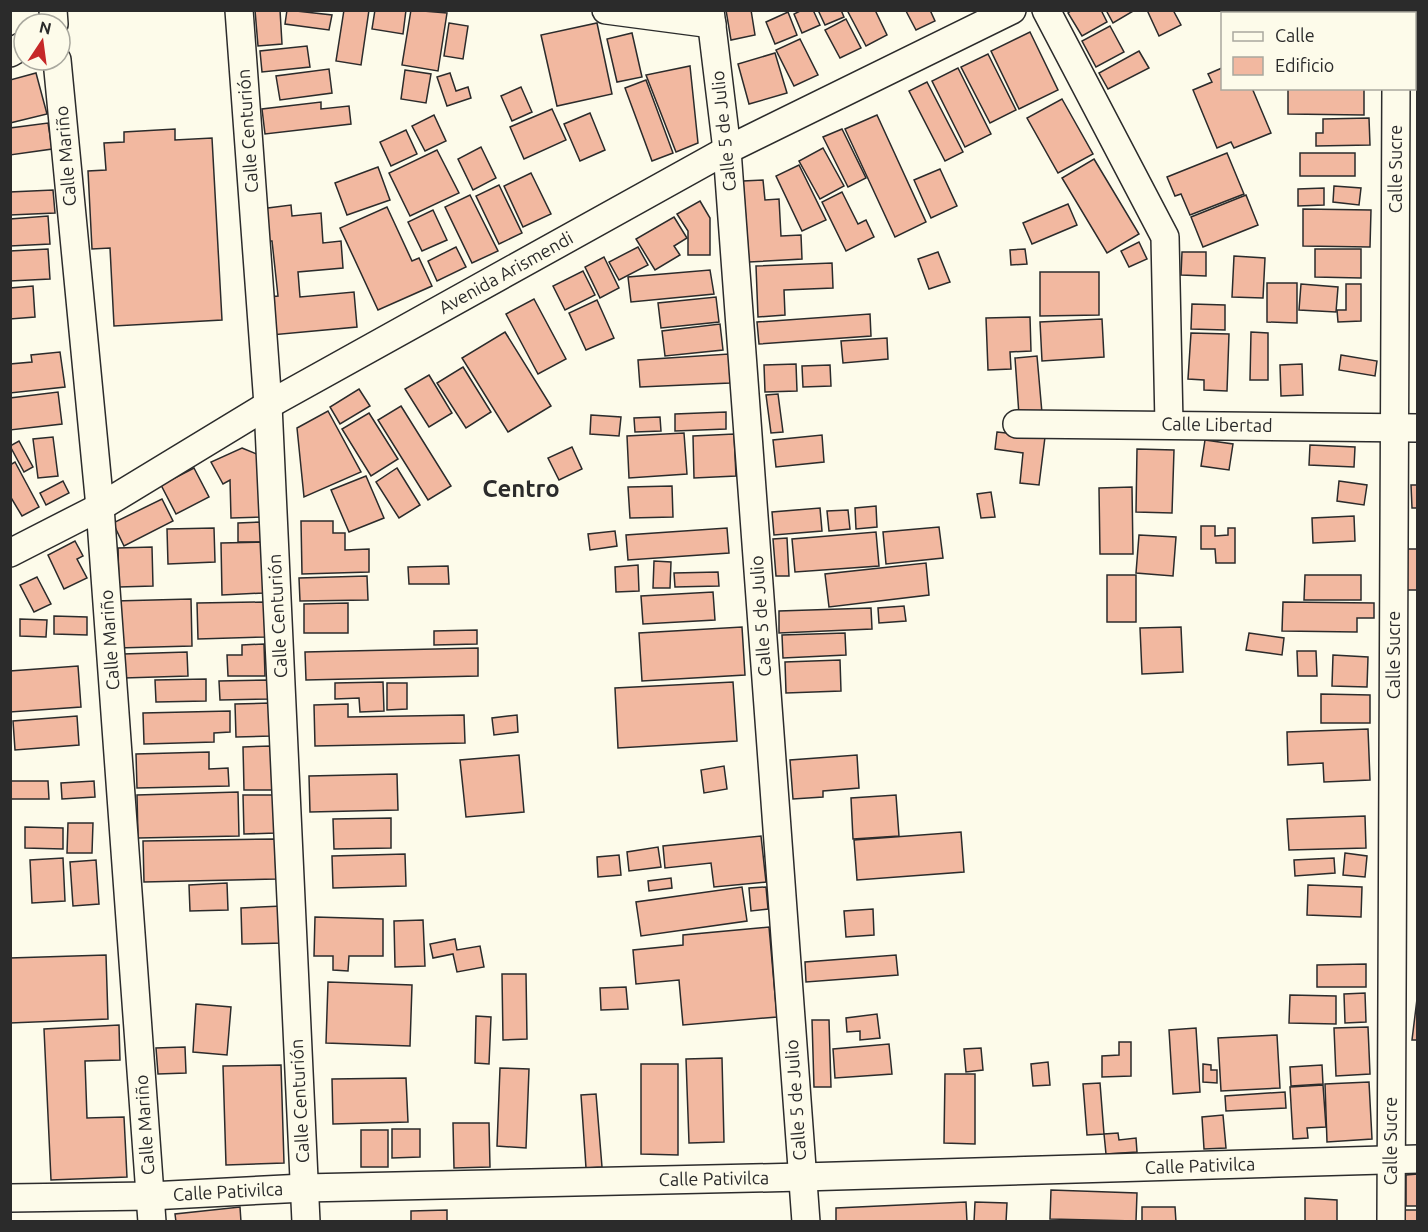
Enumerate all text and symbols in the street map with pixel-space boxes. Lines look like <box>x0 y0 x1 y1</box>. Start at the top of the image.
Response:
north arrow <box>12 12 72 72</box>
legend <box>1221 12 1416 90</box>
text: N <box>38 17 53 37</box>
text: Calle <box>1275 25 1315 45</box>
text: Edificio <box>1275 55 1334 75</box>
street label: Calle Centurión <box>233 68 261 194</box>
street label: Calle 5 de Julio <box>707 70 739 193</box>
street label: Calle Mariño <box>51 105 79 207</box>
street label: Calle Sucre <box>1385 125 1405 213</box>
street label: Avenida Arismendi <box>435 227 576 317</box>
street label: Calle Libertad <box>1161 413 1273 435</box>
district label: Centro <box>482 475 560 502</box>
street label: Calle Centurión <box>264 553 290 679</box>
street label: Calle 5 de Julio <box>746 555 774 677</box>
street label: Calle Mariño <box>96 589 122 691</box>
street label: Calle Sucre <box>1383 611 1403 699</box>
street label: Calle Centurión <box>286 1038 312 1164</box>
street label: Calle 5 de Julio <box>781 1039 809 1161</box>
street label: Calle Mariño <box>131 1074 157 1176</box>
street label: Calle Sucre <box>1380 1097 1400 1185</box>
street label: Calle Pativilca <box>1144 1153 1256 1177</box>
street label: Calle Pativilca <box>659 1167 769 1189</box>
street label: Calle Pativilca <box>172 1178 284 1204</box>

